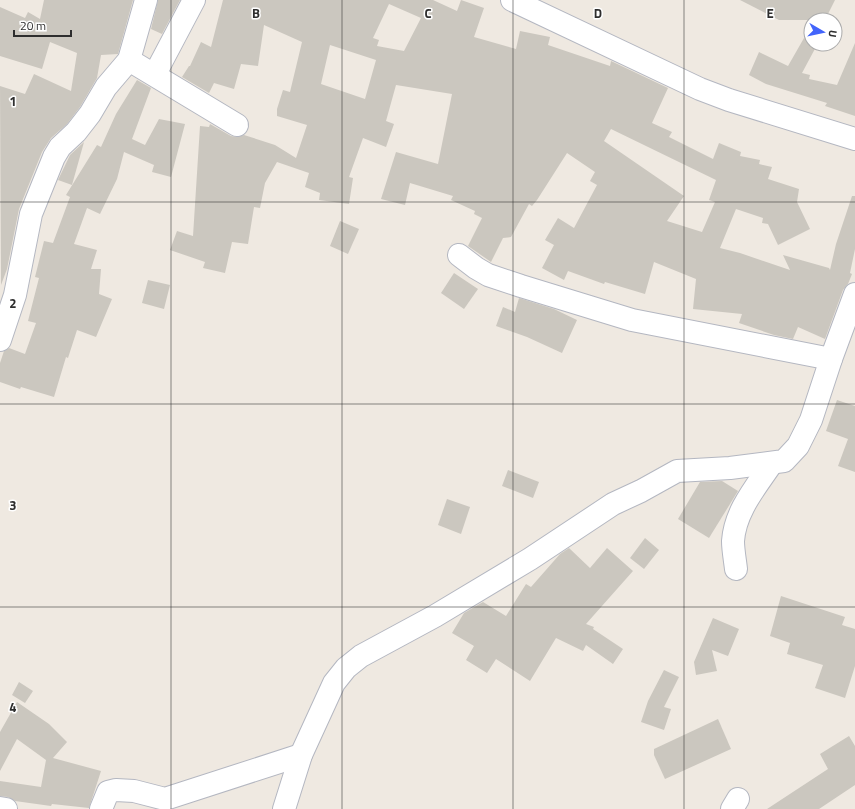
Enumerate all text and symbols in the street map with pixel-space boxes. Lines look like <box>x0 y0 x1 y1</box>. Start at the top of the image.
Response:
text: B <box>252 3 260 23</box>
text: C <box>424 3 432 23</box>
text: D <box>594 3 602 23</box>
text: E <box>766 3 774 23</box>
scale bar <box>14 12 71 38</box>
north arrow <box>803 12 843 52</box>
text: 20 m <box>20 16 46 35</box>
text: U <box>824 29 841 38</box>
text: 1 <box>9 91 17 111</box>
text: 2 <box>9 293 17 313</box>
text: 3 <box>9 495 17 515</box>
text: 4 <box>9 697 17 717</box>

